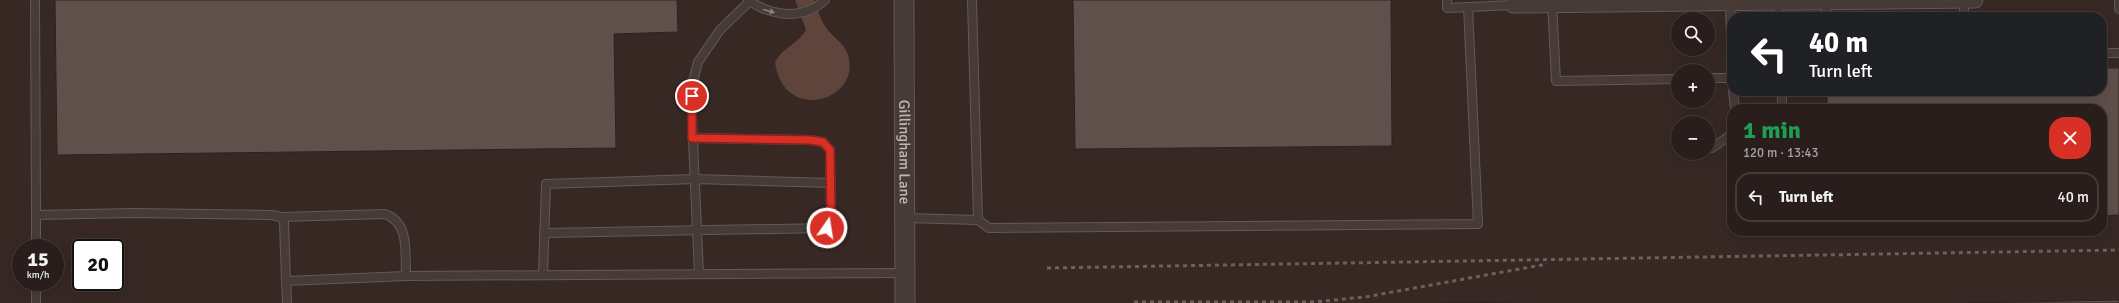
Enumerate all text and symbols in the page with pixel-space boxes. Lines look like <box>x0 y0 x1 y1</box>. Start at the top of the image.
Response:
one-way arrow <box>764 8 776 14</box>
map controls <box>1671 12 1715 160</box>
button: search <box>1671 12 1715 56</box>
text: 40 m <box>1809 26 1868 60</box>
icon: left <box>1743 28 1795 80</box>
text: Turn left <box>1809 60 1872 82</box>
button: + <box>1671 64 1715 108</box>
pin <box>675 79 709 113</box>
icon: arrive <box>681 85 703 107</box>
street label: Gillingham Lane <box>895 100 914 204</box>
text: 1 min <box>1743 115 1801 145</box>
button: − <box>1671 116 1715 160</box>
button: close <box>2049 117 2091 159</box>
text: 120 m · 13:43 <box>1743 145 1819 161</box>
icon: left <box>1745 186 1767 208</box>
text: Turn left <box>1779 188 1833 206</box>
text: 40 m <box>2058 188 2089 206</box>
position arrow <box>806 207 848 249</box>
speed limit sign: 20 <box>72 239 124 291</box>
text: 15 <box>27 247 49 272</box>
text: km/h <box>27 269 49 281</box>

